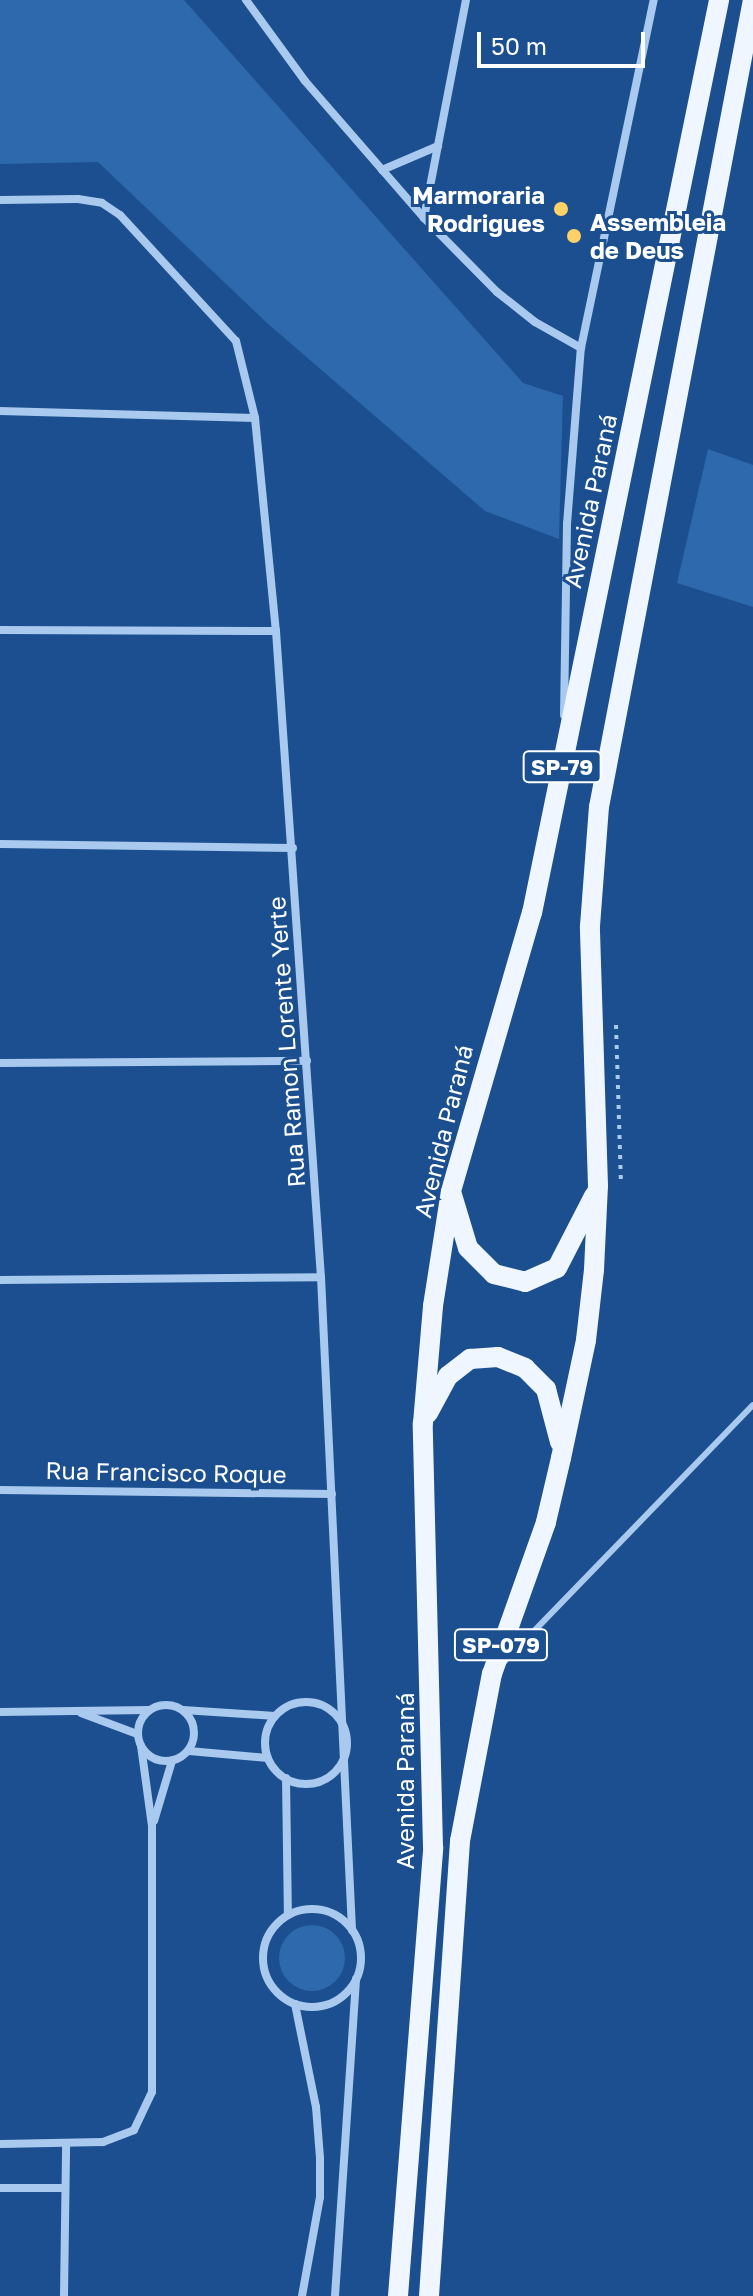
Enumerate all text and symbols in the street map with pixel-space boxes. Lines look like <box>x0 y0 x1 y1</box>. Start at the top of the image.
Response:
scale bar <box>481 16 649 66</box>
text: 50 m <box>491 31 547 60</box>
place label: Marmoraria Rodrigues <box>412 181 545 237</box>
marker: Marmoraria Rodrigues <box>552 200 570 218</box>
place label: Assembleia de Deus <box>590 208 726 264</box>
marker: Assembleia de Deus <box>565 227 583 245</box>
street label: Avenida Paraná <box>558 411 622 591</box>
road number: SP-79 <box>522 749 602 785</box>
street label: Rua Ramon Lorente Yerte <box>261 896 311 1188</box>
street label: Avenida Paraná <box>408 1042 478 1220</box>
street label: Rua Francisco Roque <box>45 1455 287 1489</box>
road number: SP-079 <box>453 1627 549 1663</box>
street label: Avenida Paraná <box>391 1692 419 1870</box>

